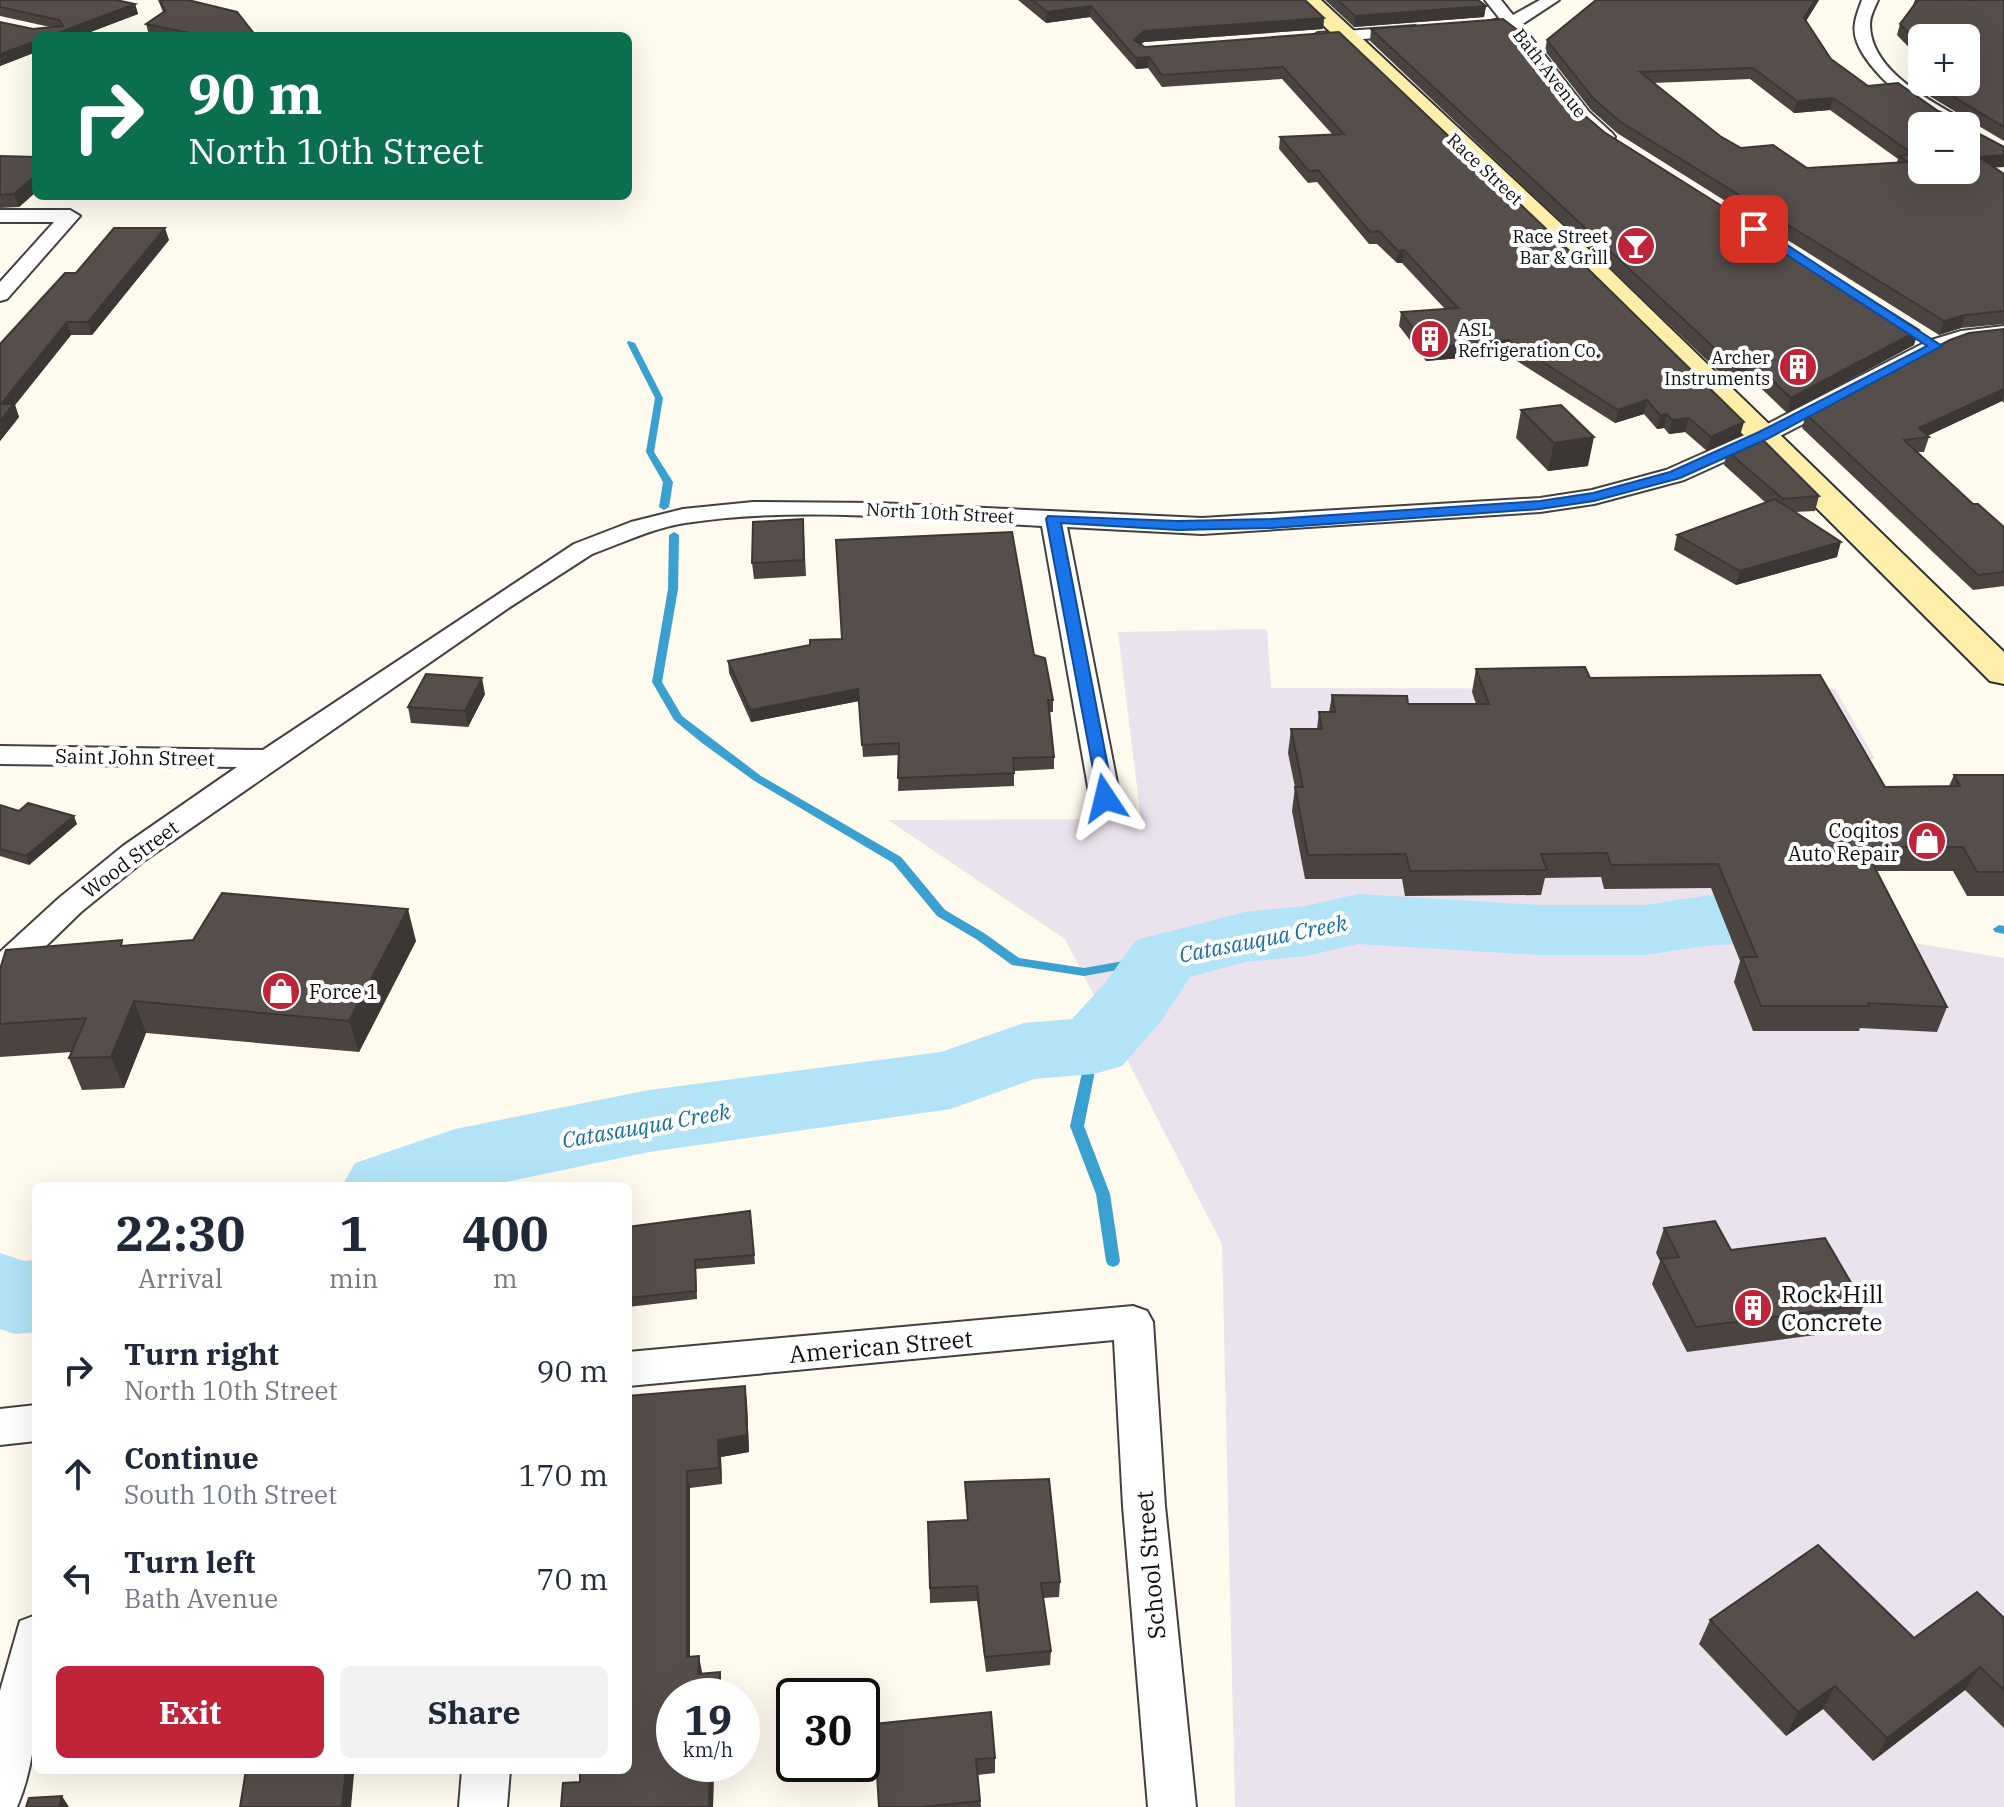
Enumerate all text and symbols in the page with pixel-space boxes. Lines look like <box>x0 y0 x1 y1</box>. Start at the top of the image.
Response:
street label: Bath Avenue <box>1508 24 1592 122</box>
map controls <box>1908 24 1980 184</box>
button: + <box>1908 24 1980 96</box>
text: 90 m <box>188 57 323 129</box>
icon: right <box>56 64 160 168</box>
button: − <box>1908 112 1980 184</box>
text: North 10th Street <box>188 127 484 174</box>
street label: Race Street <box>1442 128 1528 210</box>
pin <box>1720 195 1788 263</box>
icon: arrive <box>1732 207 1776 251</box>
place label: Race Street Bar & Grill <box>1513 225 1608 269</box>
bar icon: Race Street Bar & Grill <box>1615 225 1657 267</box>
building icon: ASL Refrigeration Co. <box>1409 318 1451 360</box>
place label: ASL Refrigeration Co. <box>1458 318 1600 362</box>
place label: Archer Instruments <box>1664 346 1770 390</box>
building icon: Archer Instruments <box>1777 346 1819 388</box>
street label: North 10th Street <box>866 498 1014 528</box>
street label: Saint John Street <box>55 742 215 772</box>
position arrow <box>1063 756 1147 840</box>
street label: Wood Street <box>76 814 184 904</box>
place label: Coqitos Auto Repair <box>1788 817 1899 867</box>
shop icon: Coqitos Auto Repair <box>1906 820 1948 862</box>
water label: Catasauqua Creek <box>1176 907 1350 969</box>
shop icon: Force 1 <box>260 970 302 1012</box>
place label: Force 1 <box>309 978 378 1005</box>
water label: Catasauqua Creek <box>559 1096 733 1154</box>
text: 22:30 <box>116 1202 245 1264</box>
text: 1 <box>339 1202 368 1264</box>
text: 400 <box>462 1202 548 1264</box>
text: Arrival <box>138 1261 223 1295</box>
text: min <box>329 1261 378 1295</box>
text: m <box>493 1261 518 1295</box>
place label: Rock Hill Concrete <box>1781 1278 1883 1338</box>
building icon: Rock Hill Concrete <box>1732 1287 1774 1329</box>
street label: American Street <box>788 1322 974 1370</box>
text: Turn right <box>124 1334 279 1373</box>
icon: right <box>56 1348 100 1392</box>
text: 90 m <box>536 1351 608 1390</box>
text: North 10th Street <box>124 1373 338 1407</box>
text: Continue <box>124 1438 259 1477</box>
icon: ahead <box>56 1452 100 1496</box>
text: 170 m <box>518 1455 608 1494</box>
text: South 10th Street <box>124 1477 337 1511</box>
street label: School Street <box>1128 1489 1172 1641</box>
text: Turn left <box>124 1542 256 1581</box>
icon: left <box>56 1556 100 1600</box>
text: 70 m <box>536 1559 608 1598</box>
text: Bath Avenue <box>124 1581 278 1615</box>
button: Exit <box>56 1666 324 1758</box>
button: Share <box>340 1666 608 1758</box>
speed limit sign: 30 <box>776 1678 880 1782</box>
text: 19 <box>684 1694 732 1746</box>
text: km/h <box>683 1736 733 1763</box>

